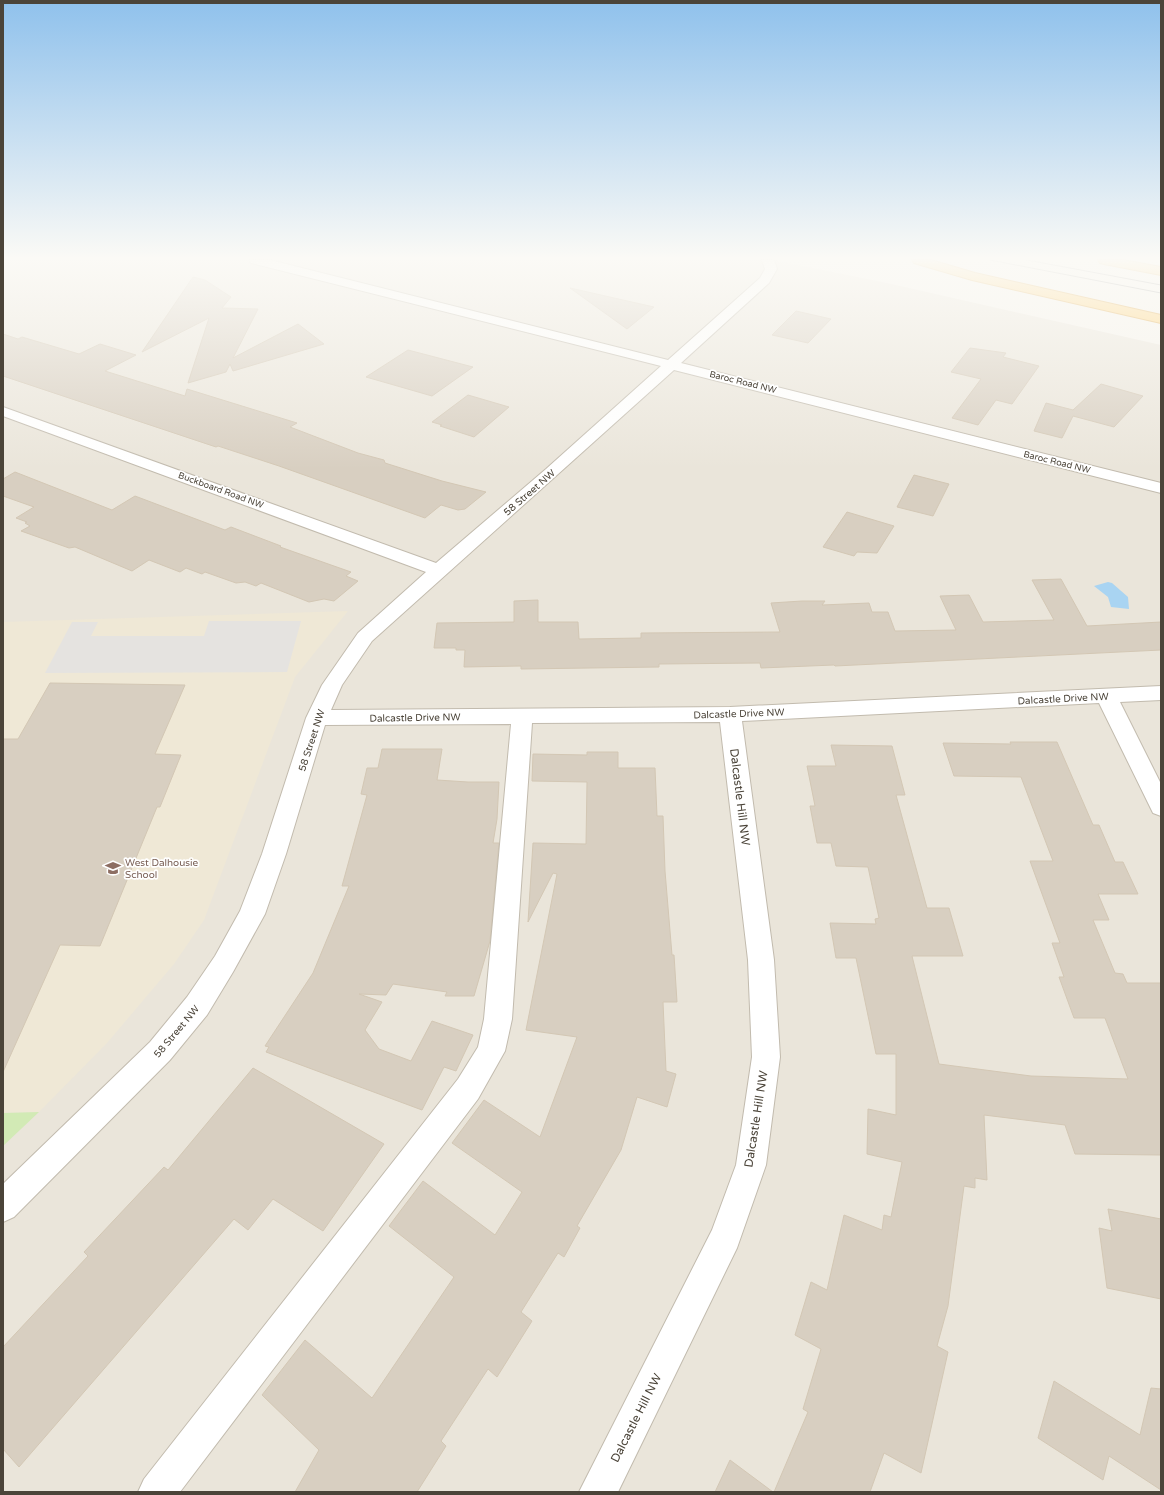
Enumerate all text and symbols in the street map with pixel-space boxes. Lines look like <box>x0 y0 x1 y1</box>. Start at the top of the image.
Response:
street label: Baroc Road NW <box>708 369 777 396</box>
street label: Baroc Road NW <box>1022 449 1091 476</box>
street label: 58 Street NW <box>501 467 558 518</box>
street label: Buckboard Road NW <box>177 470 265 511</box>
street label: Dalcastle Drive NW <box>1017 691 1109 707</box>
street label: Dalcastle Drive NW <box>693 706 785 722</box>
street label: 58 Street NW <box>296 708 328 773</box>
street label: Dalcastle Drive NW <box>369 711 461 725</box>
street label: Dalcastle Hill NW <box>727 748 753 846</box>
place label: West Dalhousie School <box>125 857 199 881</box>
school or university icon: West Dalhousie School <box>104 859 122 877</box>
street label: 58 Street NW <box>151 1003 202 1060</box>
street label: Dalcastle Hill NW <box>741 1070 771 1168</box>
street label: Dalcastle Hill NW <box>608 1371 664 1465</box>

